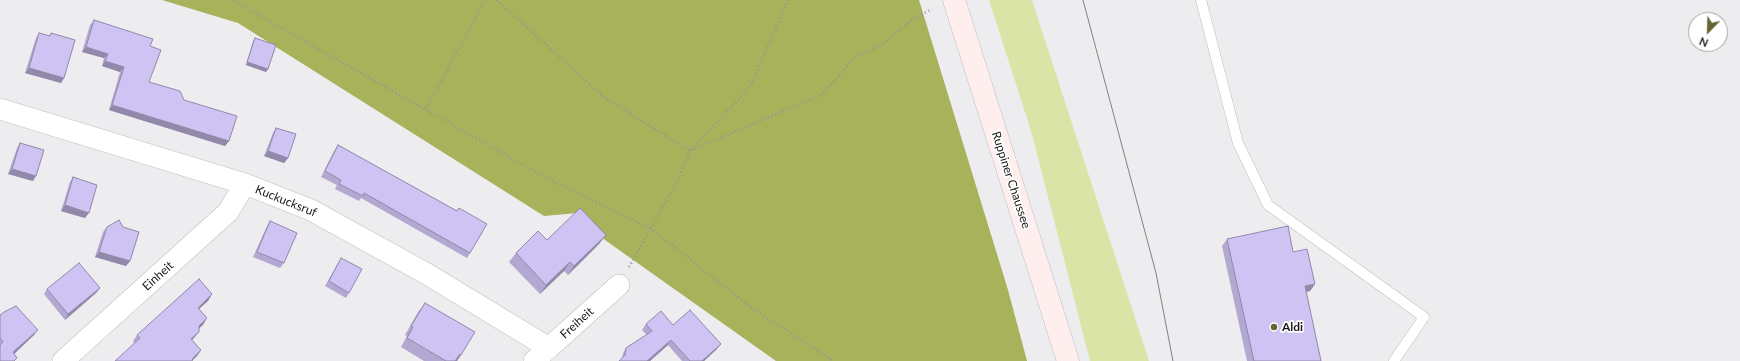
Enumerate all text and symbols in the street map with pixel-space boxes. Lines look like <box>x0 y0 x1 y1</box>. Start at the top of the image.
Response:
north arrow <box>1688 12 1728 52</box>
text: N <box>1697 35 1710 50</box>
street label: Ruppiner Chaussee <box>989 130 1033 230</box>
street label: Kuckucksruf <box>253 182 319 220</box>
street label: Einheit <box>140 258 176 294</box>
street label: Freiheit <box>557 304 597 342</box>
place label: Aldi <box>1282 320 1303 334</box>
marker: Aldi <box>1269 322 1279 332</box>

